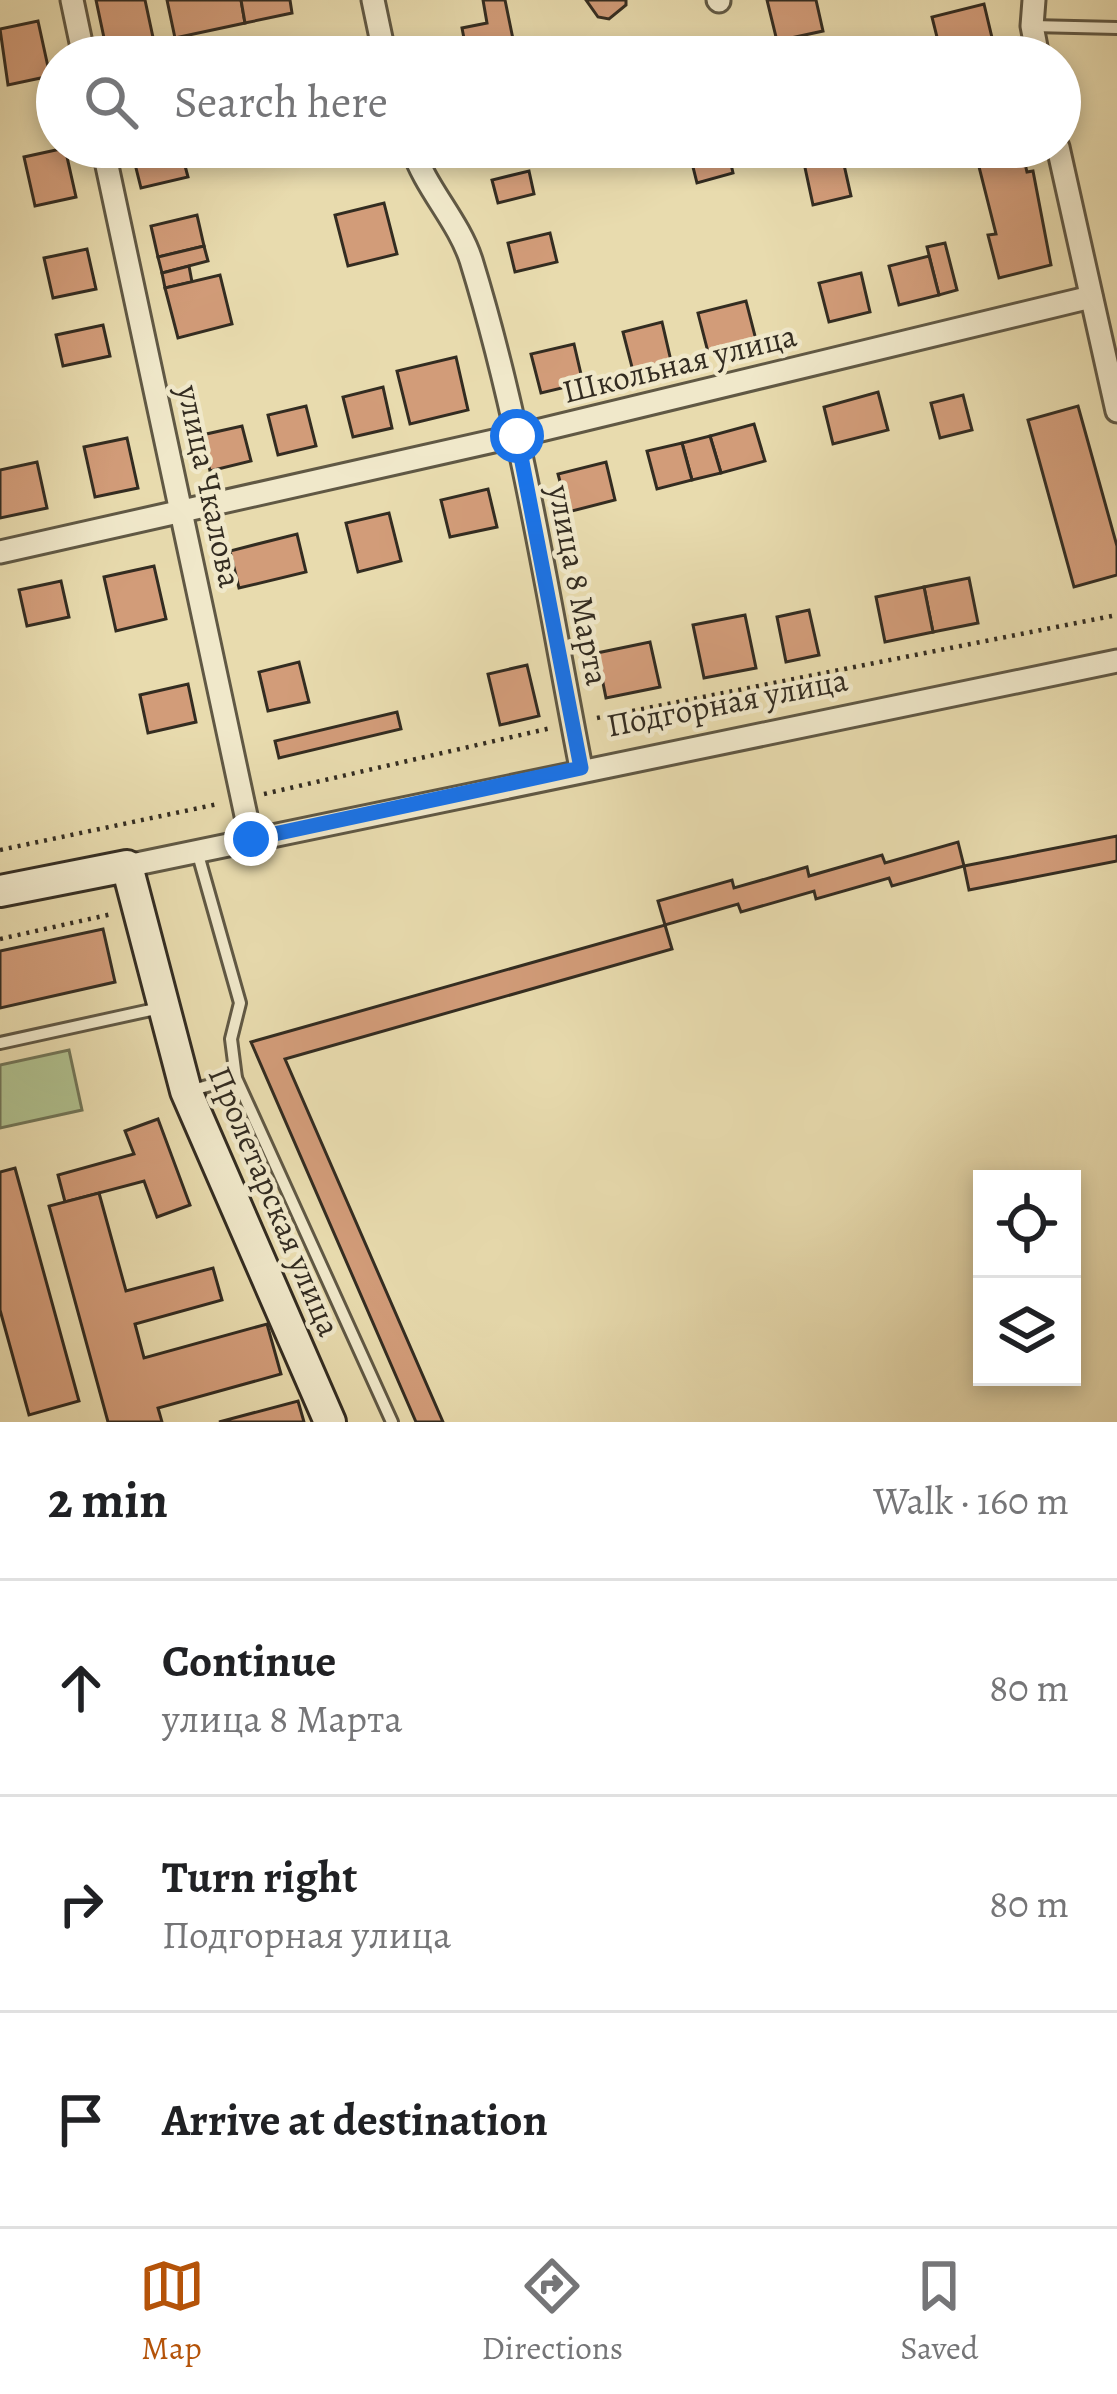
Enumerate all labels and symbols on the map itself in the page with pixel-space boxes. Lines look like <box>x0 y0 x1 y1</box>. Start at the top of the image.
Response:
street label: Школьная улица <box>557 312 802 414</box>
street label: улица Чкалова <box>166 380 254 592</box>
route start <box>490 409 544 463</box>
street label: улица 8 Марта <box>537 480 621 690</box>
street label: Подгорная улица <box>603 656 852 747</box>
route end <box>224 812 278 866</box>
street label: Пролетарская улица <box>198 1059 352 1343</box>

